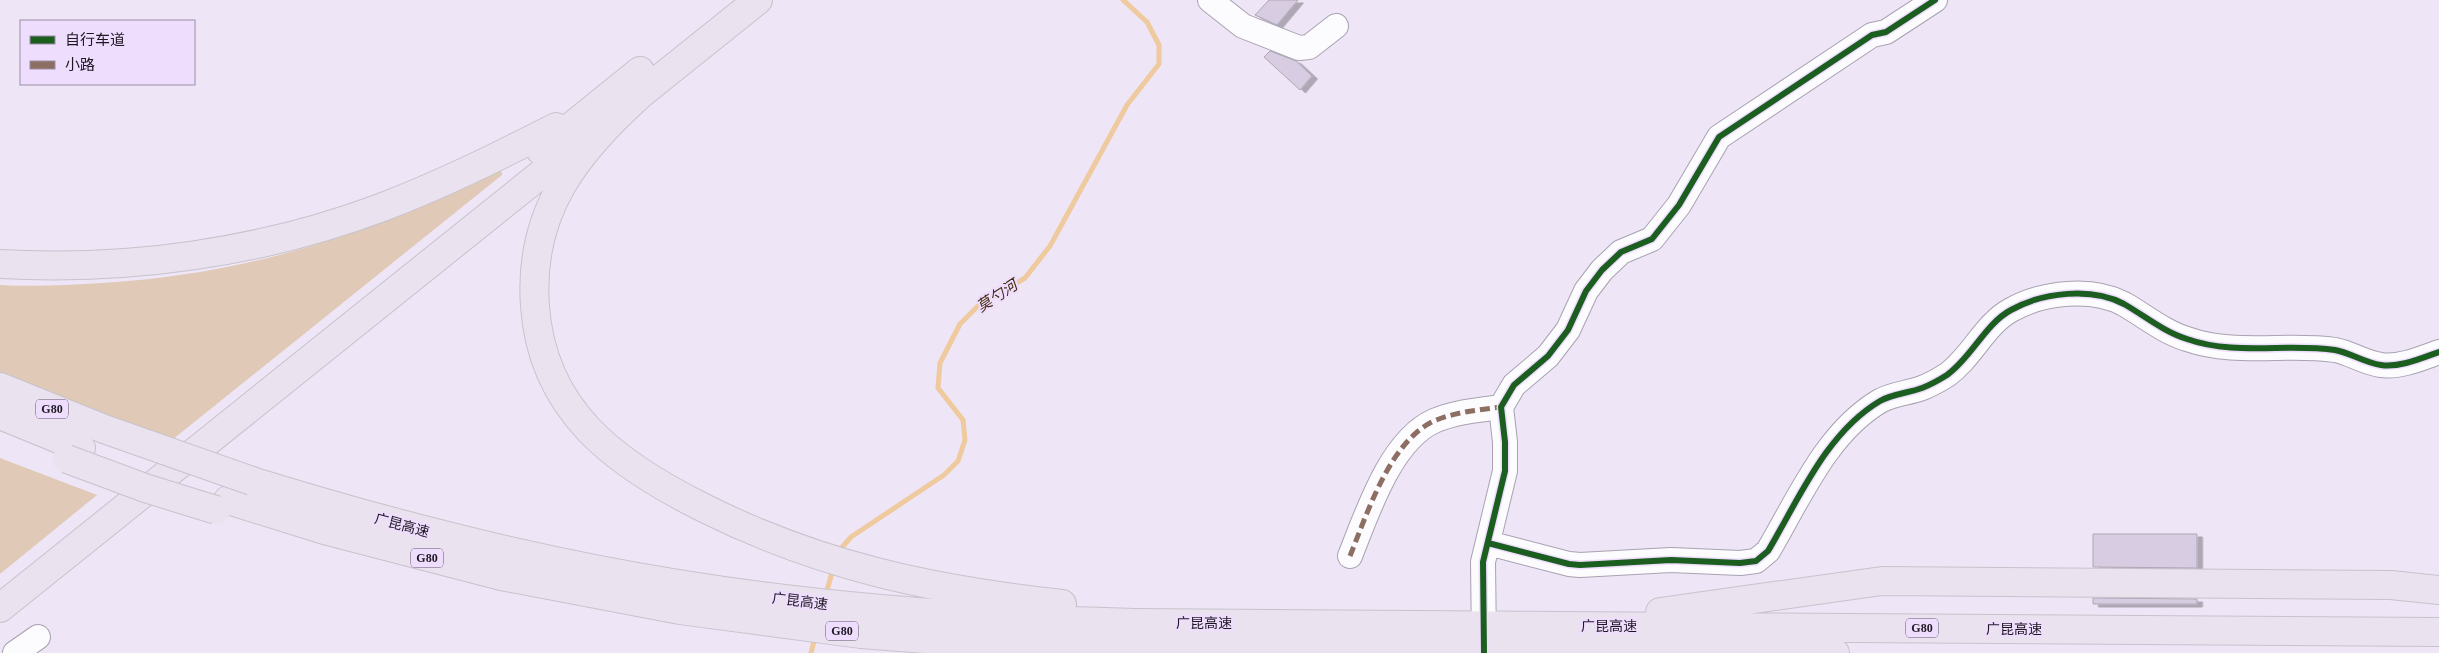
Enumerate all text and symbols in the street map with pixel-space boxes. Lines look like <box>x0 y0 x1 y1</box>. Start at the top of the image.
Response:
legend <box>20 20 195 85</box>
text: 自行车道 <box>65 32 125 48</box>
text: 小路 <box>65 57 95 73</box>
water label: 莫勺河 <box>974 275 1023 315</box>
road number: G80 <box>36 399 68 418</box>
street label: 广昆高速 <box>373 511 431 540</box>
road number: G80 <box>411 548 443 568</box>
street label: 广昆高速 <box>771 591 829 612</box>
street label: 广昆高速 <box>1176 616 1232 631</box>
road number: G80 <box>1906 618 1938 638</box>
street label: 广昆高速 <box>1581 619 1637 634</box>
road number: G80 <box>826 622 858 640</box>
street label: 广昆高速 <box>1986 622 2042 637</box>

